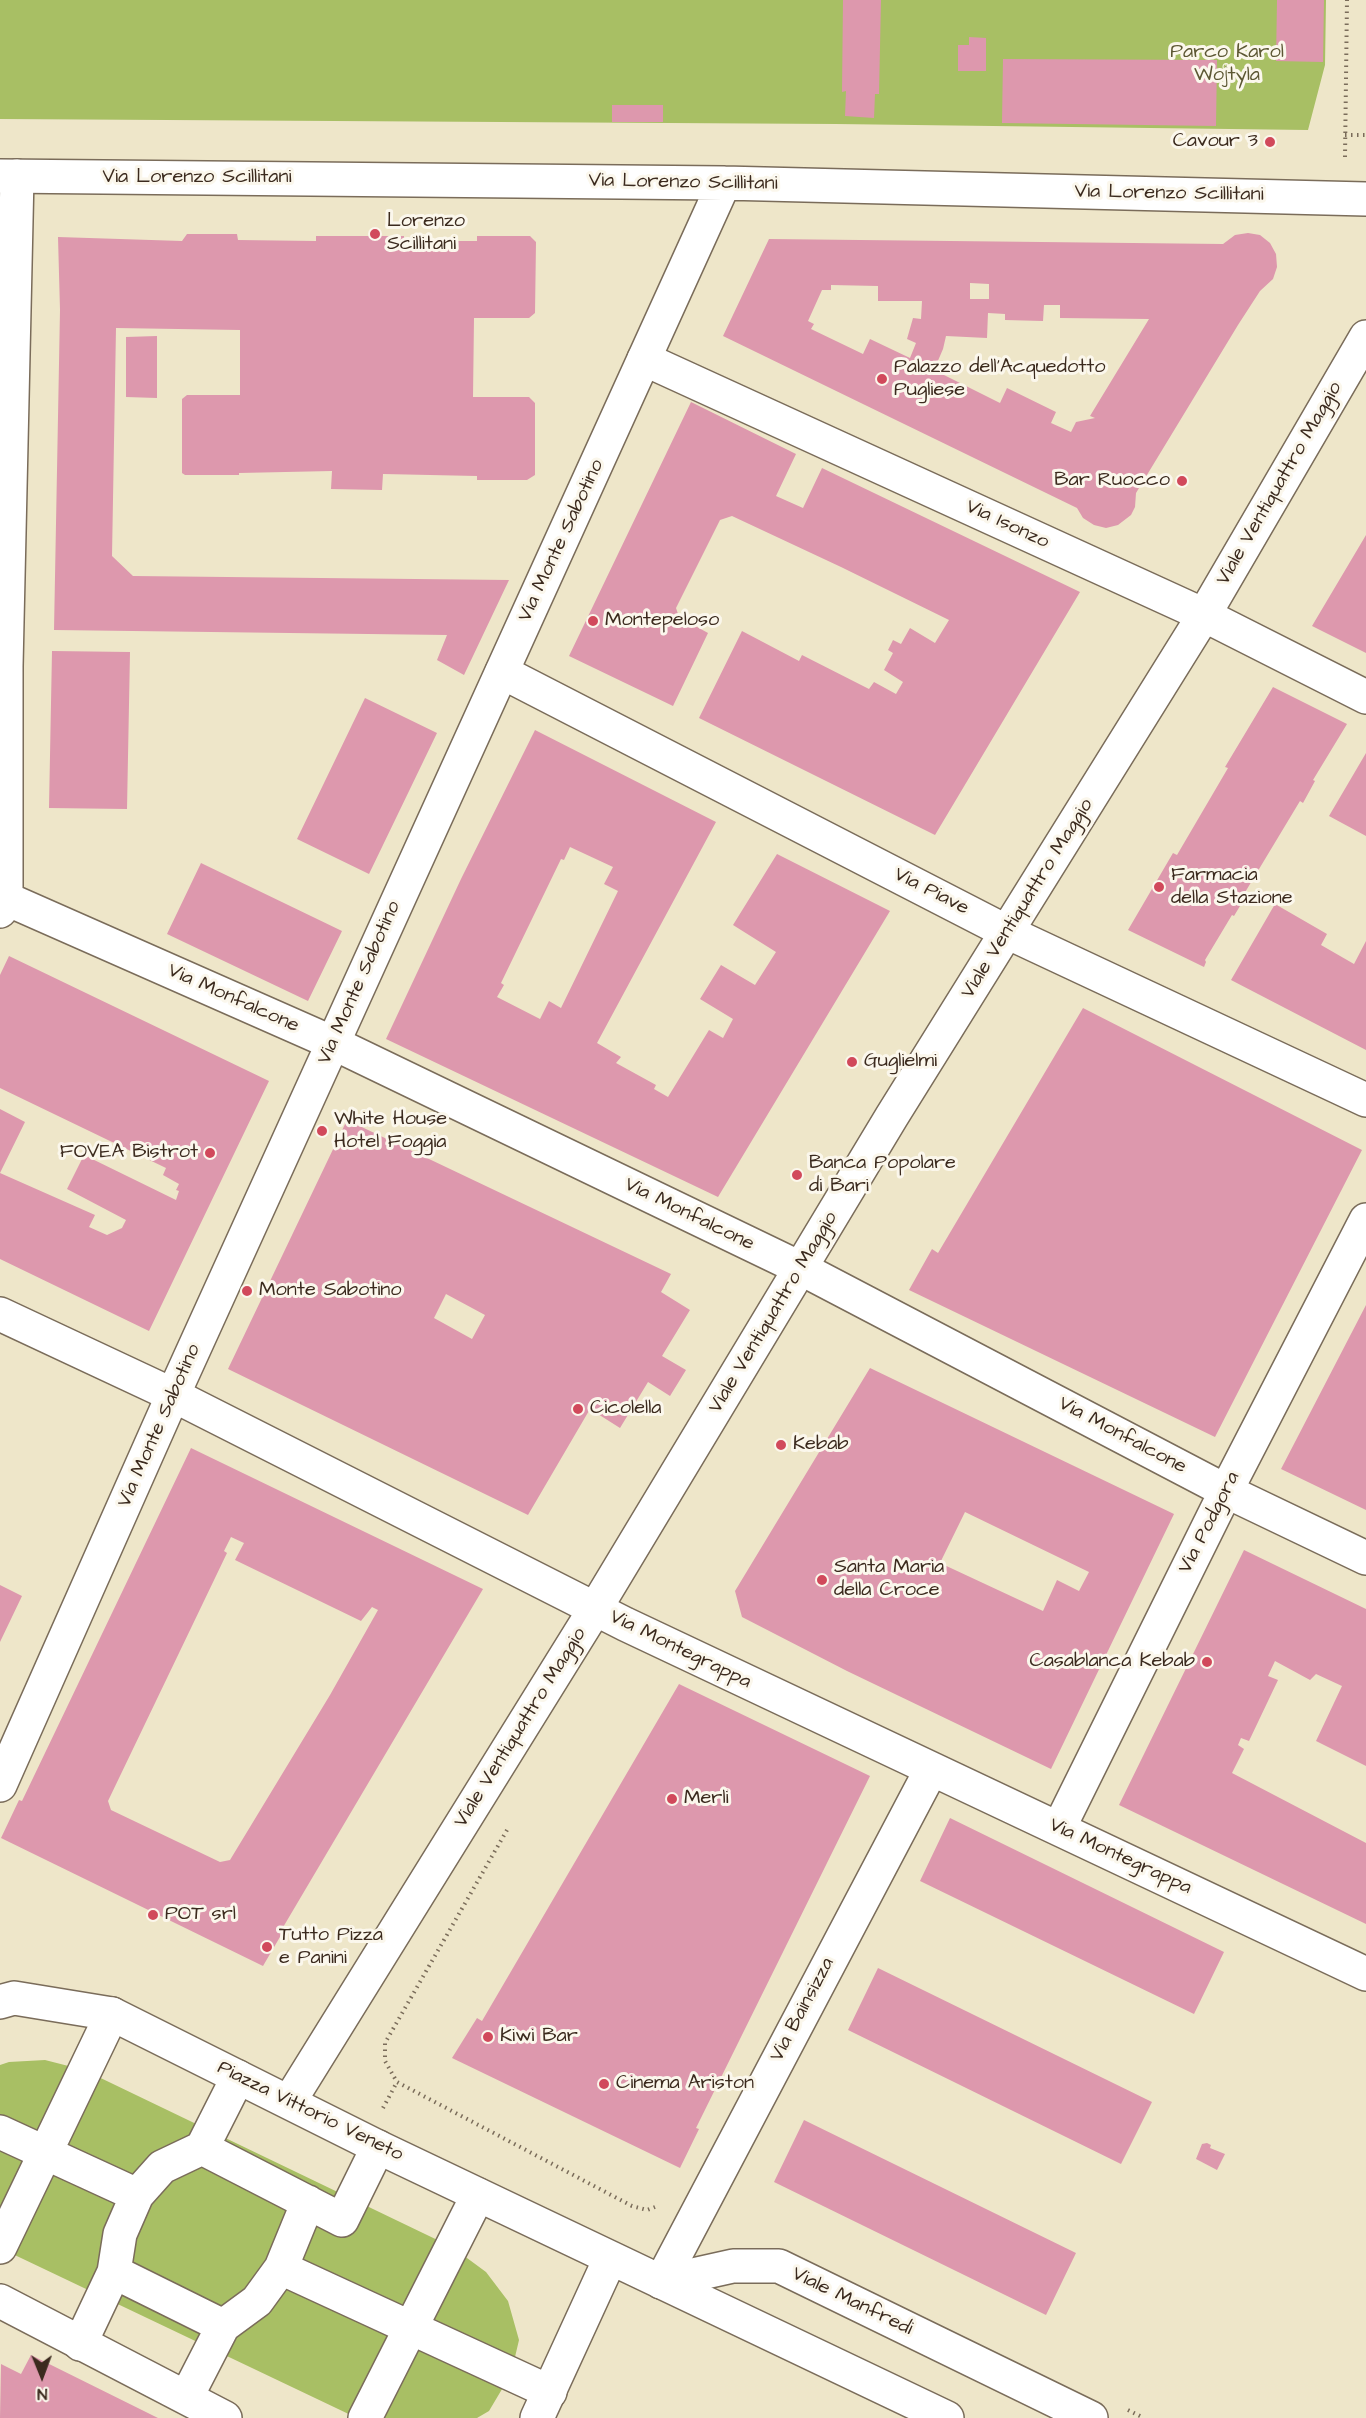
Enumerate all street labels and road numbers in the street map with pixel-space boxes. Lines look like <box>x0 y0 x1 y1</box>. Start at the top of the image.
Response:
street label: Via Lorenzo Scillitani <box>102 166 292 190</box>
street label: Via Lorenzo Scillitani <box>588 169 778 197</box>
street label: Via Lorenzo Scillitani <box>1074 180 1264 208</box>
street label: Viale Ventiquattro Maggio <box>1212 378 1348 590</box>
street label: Via Monte Sabotino <box>514 456 610 626</box>
street label: Via Isonzo <box>961 495 1053 555</box>
street label: Viale Ventiquattro Maggio <box>957 795 1099 1003</box>
street label: Via Piave <box>890 863 972 921</box>
street label: Via Monte Sabotino <box>313 898 407 1068</box>
street label: Via Monfalcone <box>164 959 302 1039</box>
street label: Via Monfalcone <box>620 1173 758 1257</box>
street label: Viale Ventiquattro Maggio <box>704 1208 844 1418</box>
street label: Via Monte Sabotino <box>113 1341 207 1511</box>
street label: Via Monfalcone <box>1054 1392 1190 1480</box>
street label: Via Podgora <box>1174 1468 1246 1578</box>
street label: Via Montegrappa <box>605 1605 755 1695</box>
street label: Viale Ventiquattro Maggio <box>450 1624 592 1832</box>
street label: Via Montegrappa <box>1045 1813 1195 1901</box>
street label: Via Bainsizza <box>766 1954 840 2066</box>
street label: Piazza Vittorio Veneto <box>213 2057 407 2167</box>
street label: Viale Manfredi <box>788 2262 916 2342</box>

